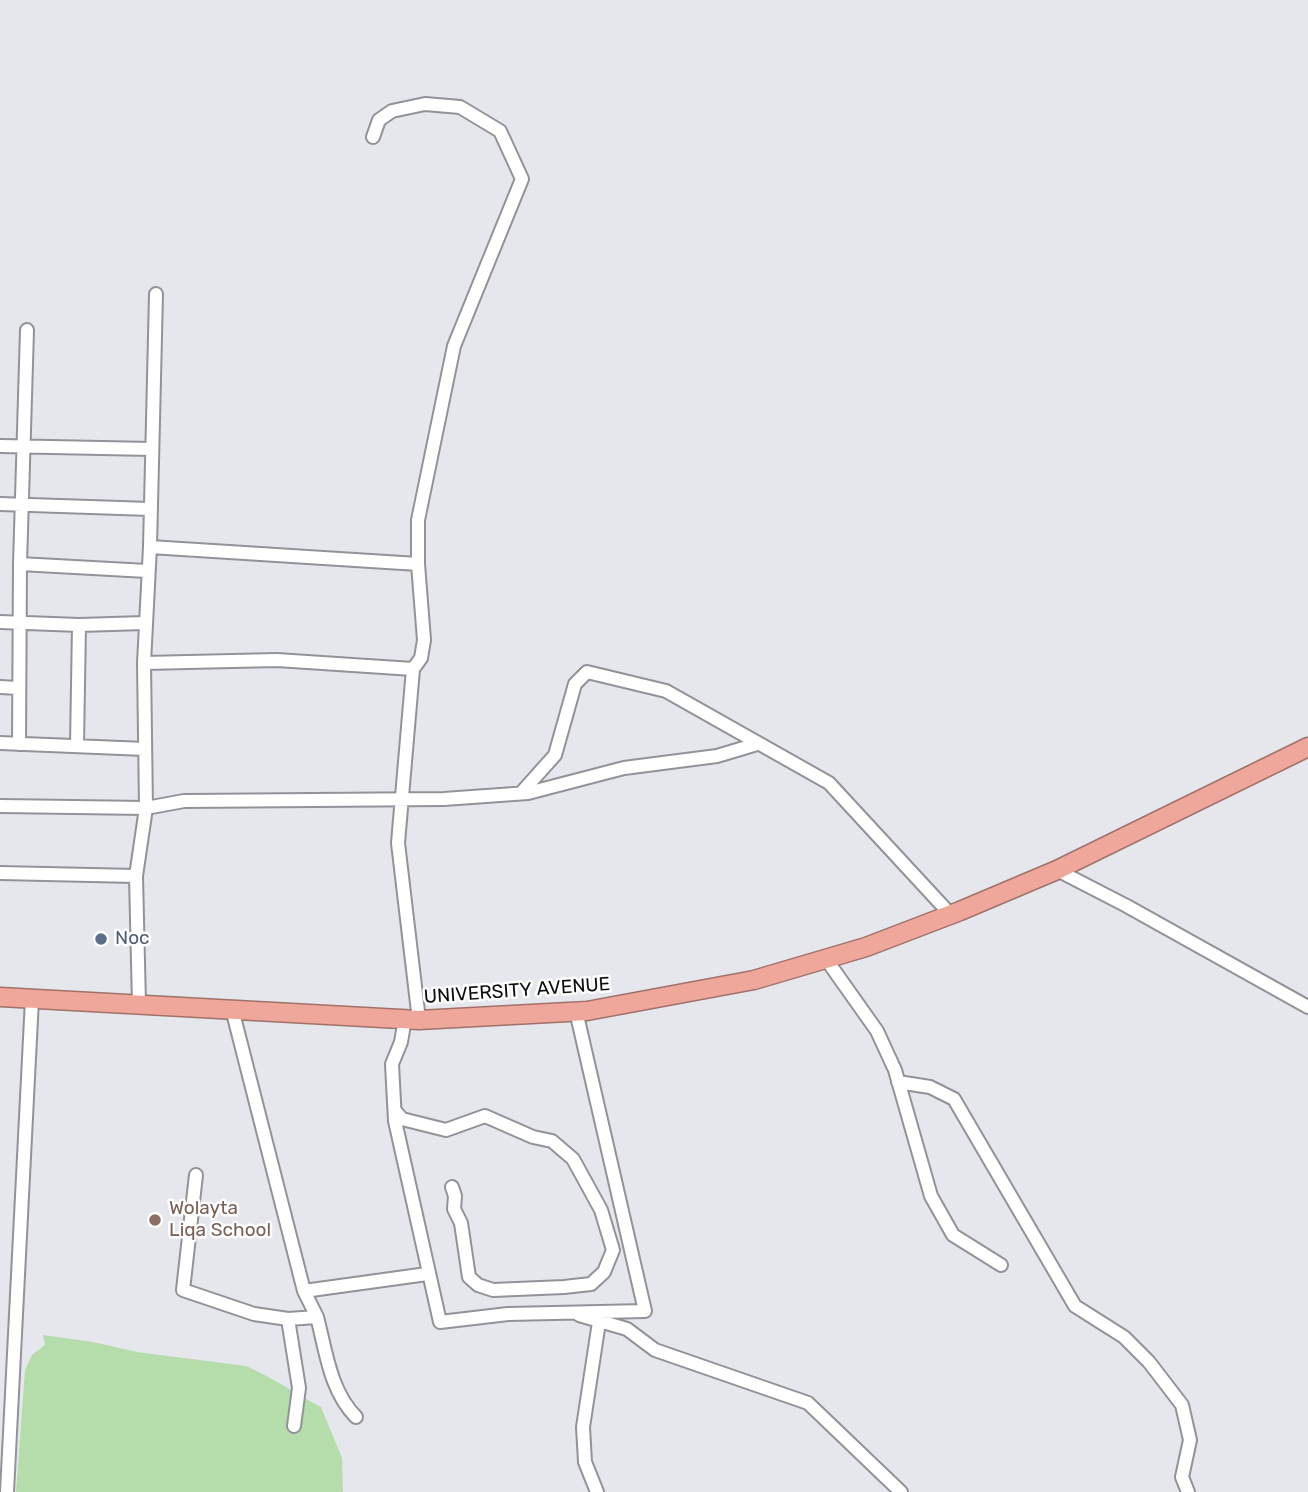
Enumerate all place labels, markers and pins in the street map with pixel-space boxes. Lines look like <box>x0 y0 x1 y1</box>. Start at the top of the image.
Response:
place label: Noc <box>115 928 150 950</box>
marker: Noc <box>93 931 109 947</box>
place label: Wolayta Liqa School <box>169 1198 271 1242</box>
marker: Wolayta Liqa School <box>147 1212 163 1228</box>

